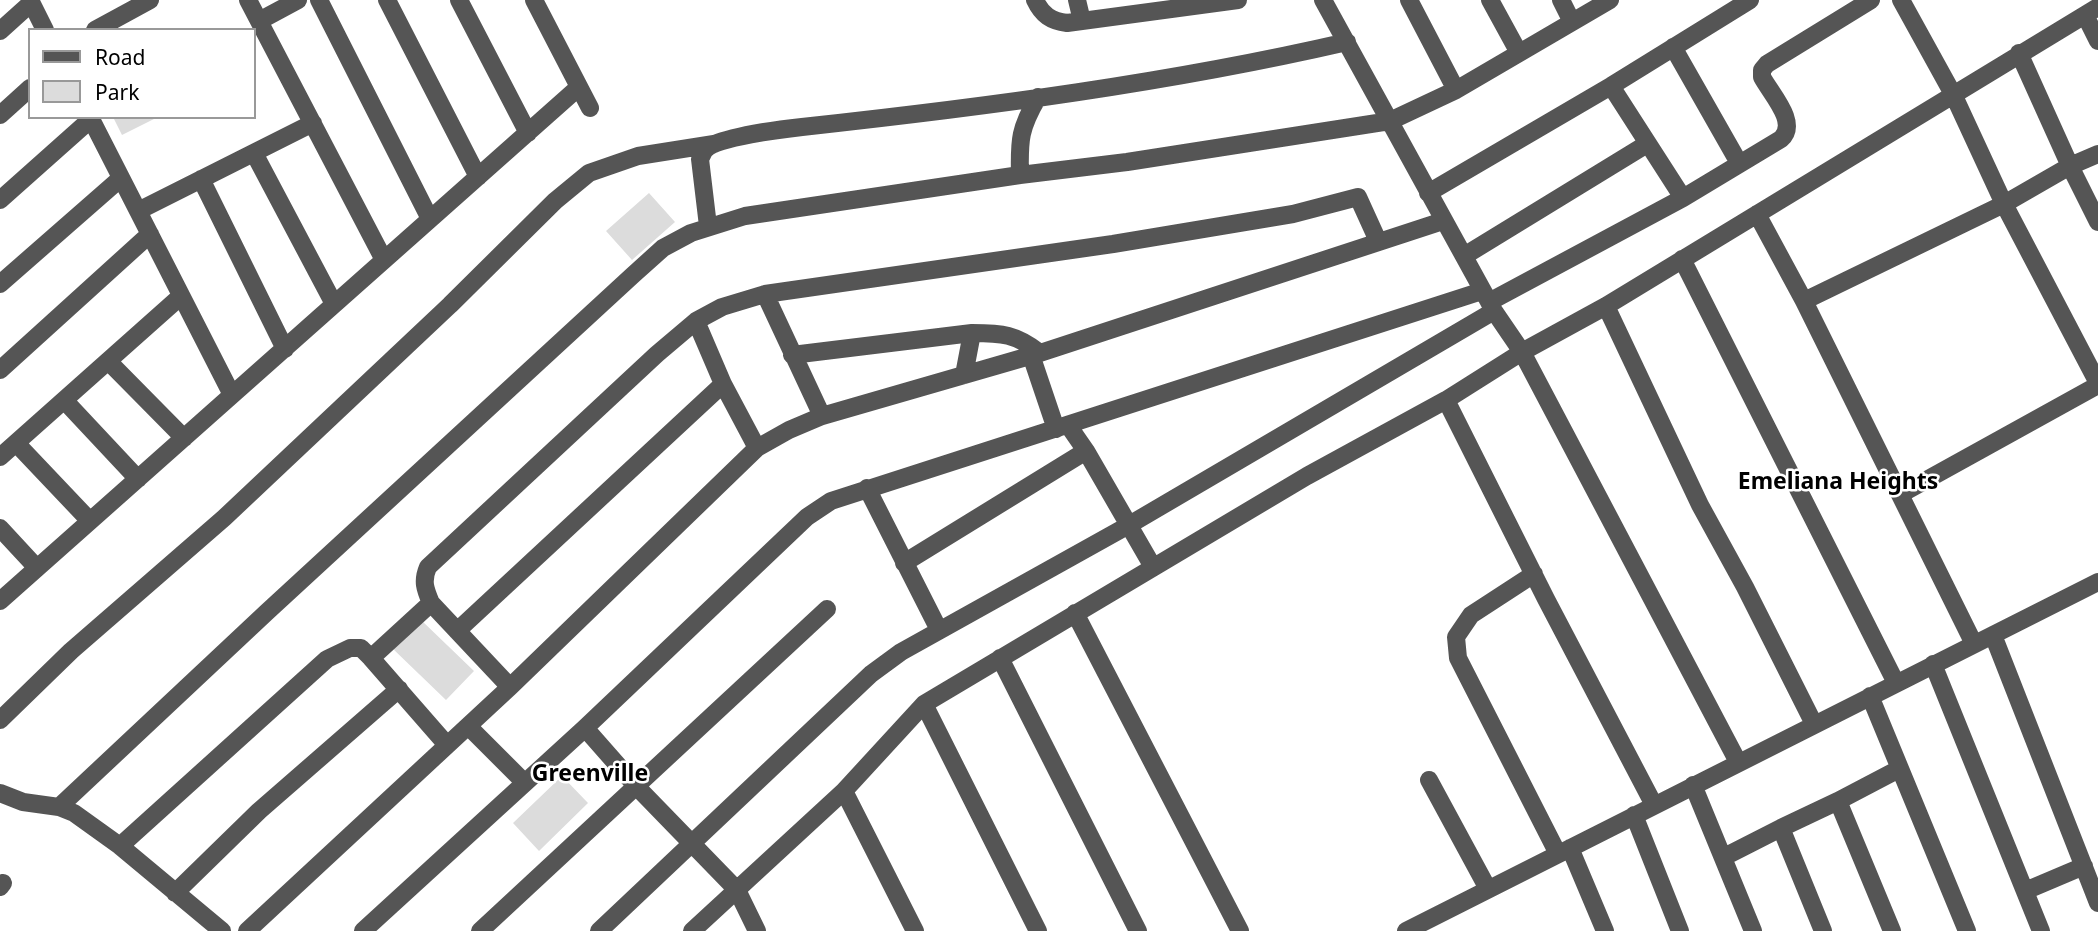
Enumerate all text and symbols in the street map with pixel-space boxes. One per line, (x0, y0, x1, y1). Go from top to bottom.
legend (28, 28, 256, 119)
text: Road (95, 43, 145, 71)
text: Park (95, 78, 139, 106)
district label: Emeliana Heights (1738, 468, 1938, 496)
district label: Greenville (532, 760, 648, 788)

